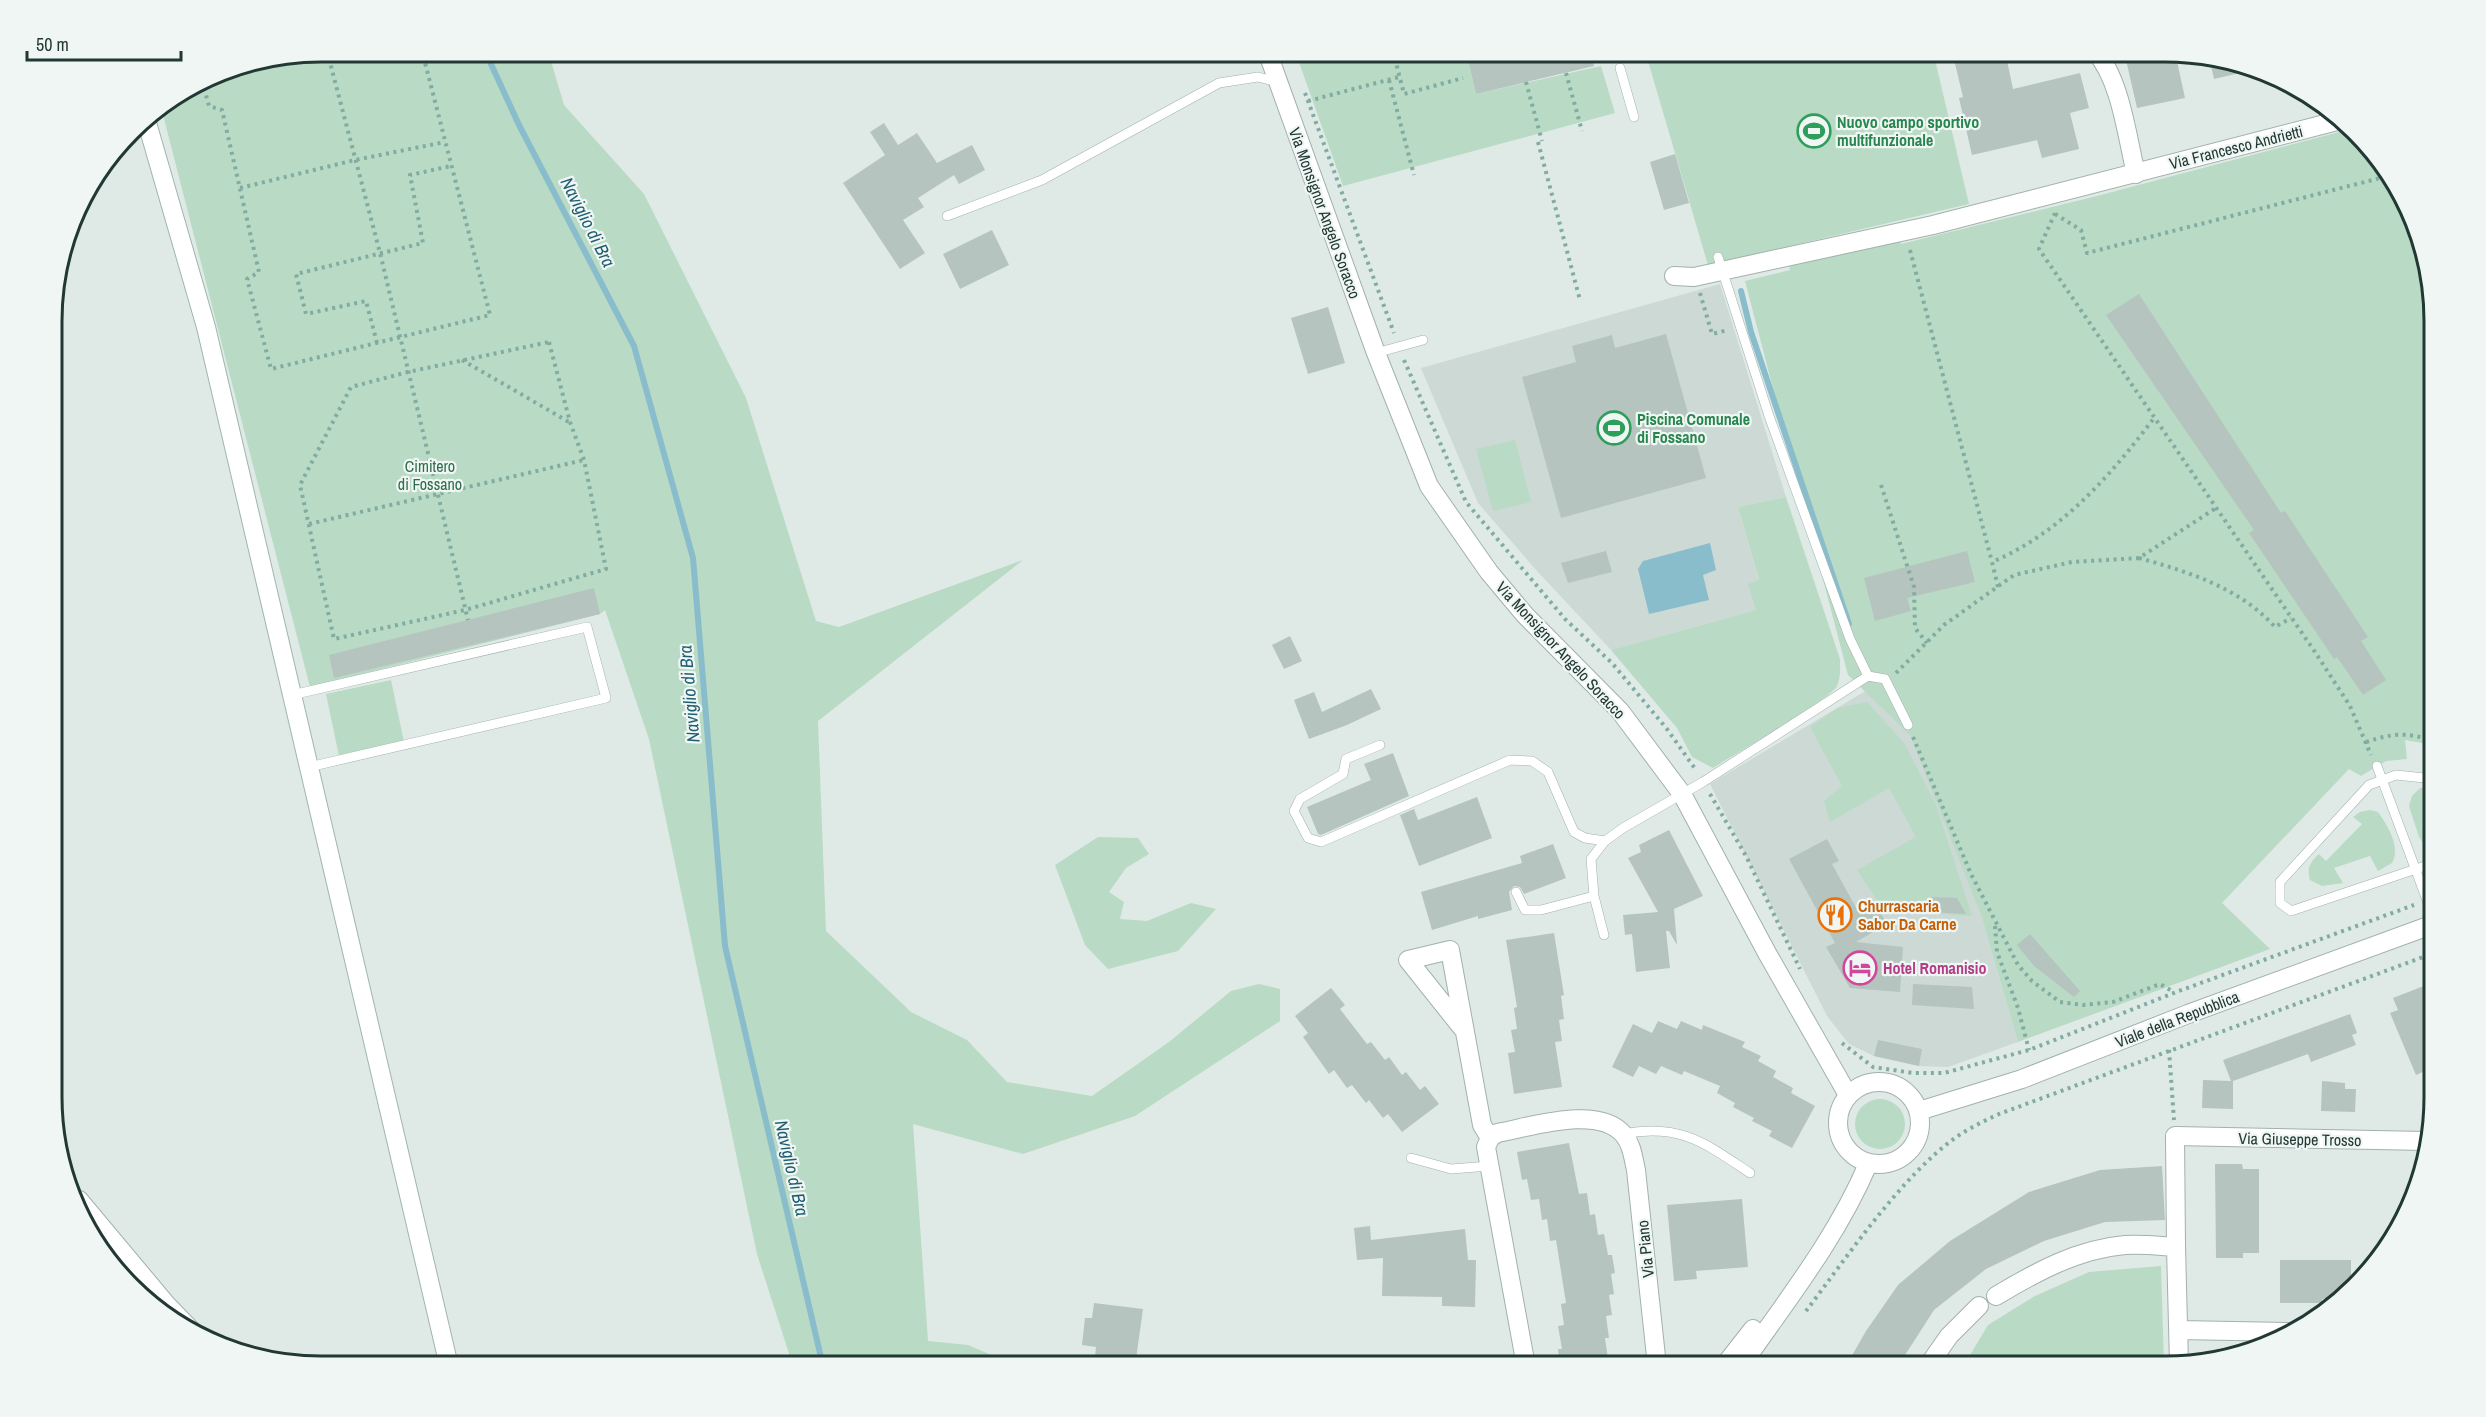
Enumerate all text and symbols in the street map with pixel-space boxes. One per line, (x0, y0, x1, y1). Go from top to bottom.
scale bar (27, 24, 182, 62)
text: 50 m (36, 32, 69, 57)
place label: Nuovo campo sportivo multifunzionale (1837, 111, 1979, 151)
sports icon: Nuovo campo sportivo multifunzionale (1796, 113, 1832, 149)
street label: Via Francesco Andrietti (2167, 120, 2305, 174)
street label: Via Monsignor Angelo Soracco (1284, 124, 1366, 302)
water label: Naviglio di Bra (555, 173, 621, 271)
place label: Piscina Comunale di Fossano (1637, 408, 1750, 448)
sports icon: Piscina Comunale di Fossano (1596, 410, 1632, 446)
park label: Cimitero di Fossano (398, 455, 462, 495)
street label: Via Monsignor Angelo Soracco (1491, 576, 1631, 724)
water label: Naviglio di Bra (672, 644, 706, 744)
place label: Churrascaria Sabor Da Carne (1858, 895, 1956, 935)
restaurant icon: Churrascaria Sabor Da Carne (1817, 897, 1853, 933)
hotel icon: Hotel Romanisio (1842, 950, 1878, 986)
place label: Hotel Romanisio (1883, 957, 1987, 979)
street label: Viale della Repubblica (2112, 985, 2243, 1053)
water label: Naviglio di Bra (769, 1118, 815, 1218)
street label: Via Giuseppe Trosso (2238, 1127, 2362, 1151)
street label: Via Piano (1631, 1219, 1659, 1279)

